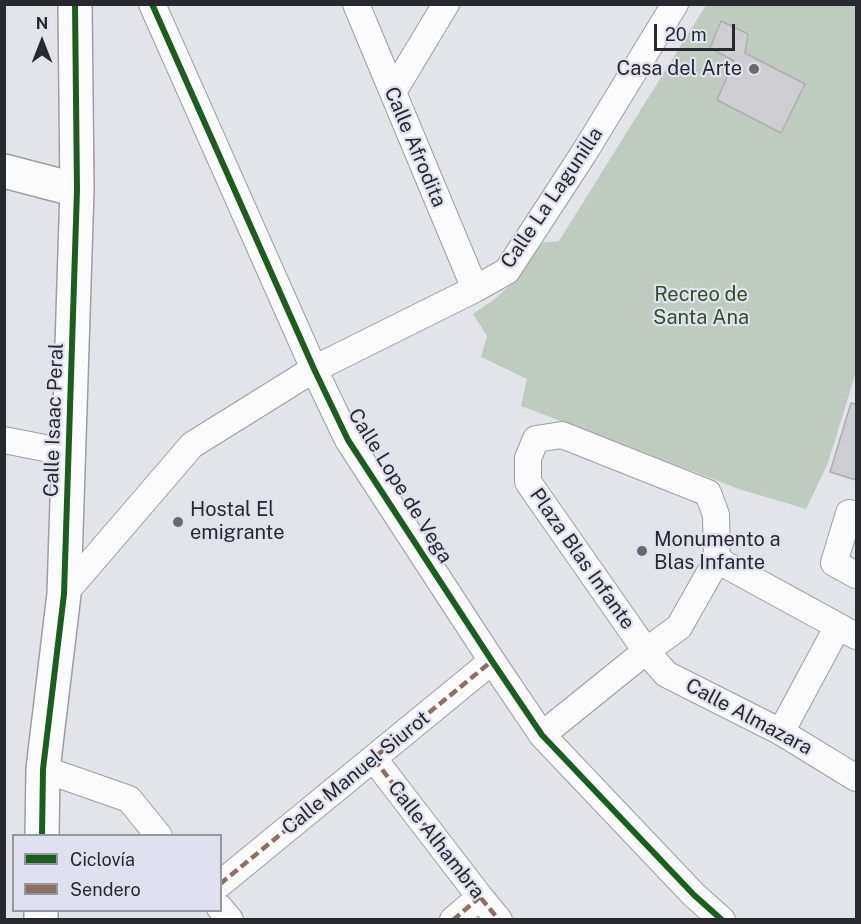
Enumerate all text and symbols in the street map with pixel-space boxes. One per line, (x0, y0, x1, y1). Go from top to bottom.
north arrow (12, 12, 72, 72)
scale bar (657, 12, 738, 50)
text: N (36, 14, 48, 33)
text: 20 m (665, 24, 707, 45)
place label: Casa del Arte (617, 57, 742, 81)
marker: Casa del Arte (747, 62, 761, 76)
street label: Calle Afrodita (379, 83, 451, 211)
street label: Calle La Lagunilla (496, 123, 608, 273)
park label: Recreo de Santa Ana (653, 283, 749, 330)
street label: Calle Isaac Peral (39, 342, 69, 498)
street label: Calle Lope de Vega (343, 404, 457, 568)
street label: Plaza Blas Infante (524, 484, 640, 634)
place label: Hostal El emigrante (190, 498, 284, 545)
marker: Hostal El emigrante (171, 515, 185, 529)
place label: Monumento a Blas Infante (654, 528, 781, 575)
marker: Monumento a Blas Infante (635, 544, 649, 558)
street label: Calle Almazara (682, 674, 816, 760)
street label: Calle Manuel Siurot (277, 706, 435, 840)
street label: Calle Alhambra (383, 776, 489, 904)
legend (12, 834, 222, 912)
text: Ciclovía (70, 849, 135, 870)
text: Sendero (70, 879, 141, 900)

